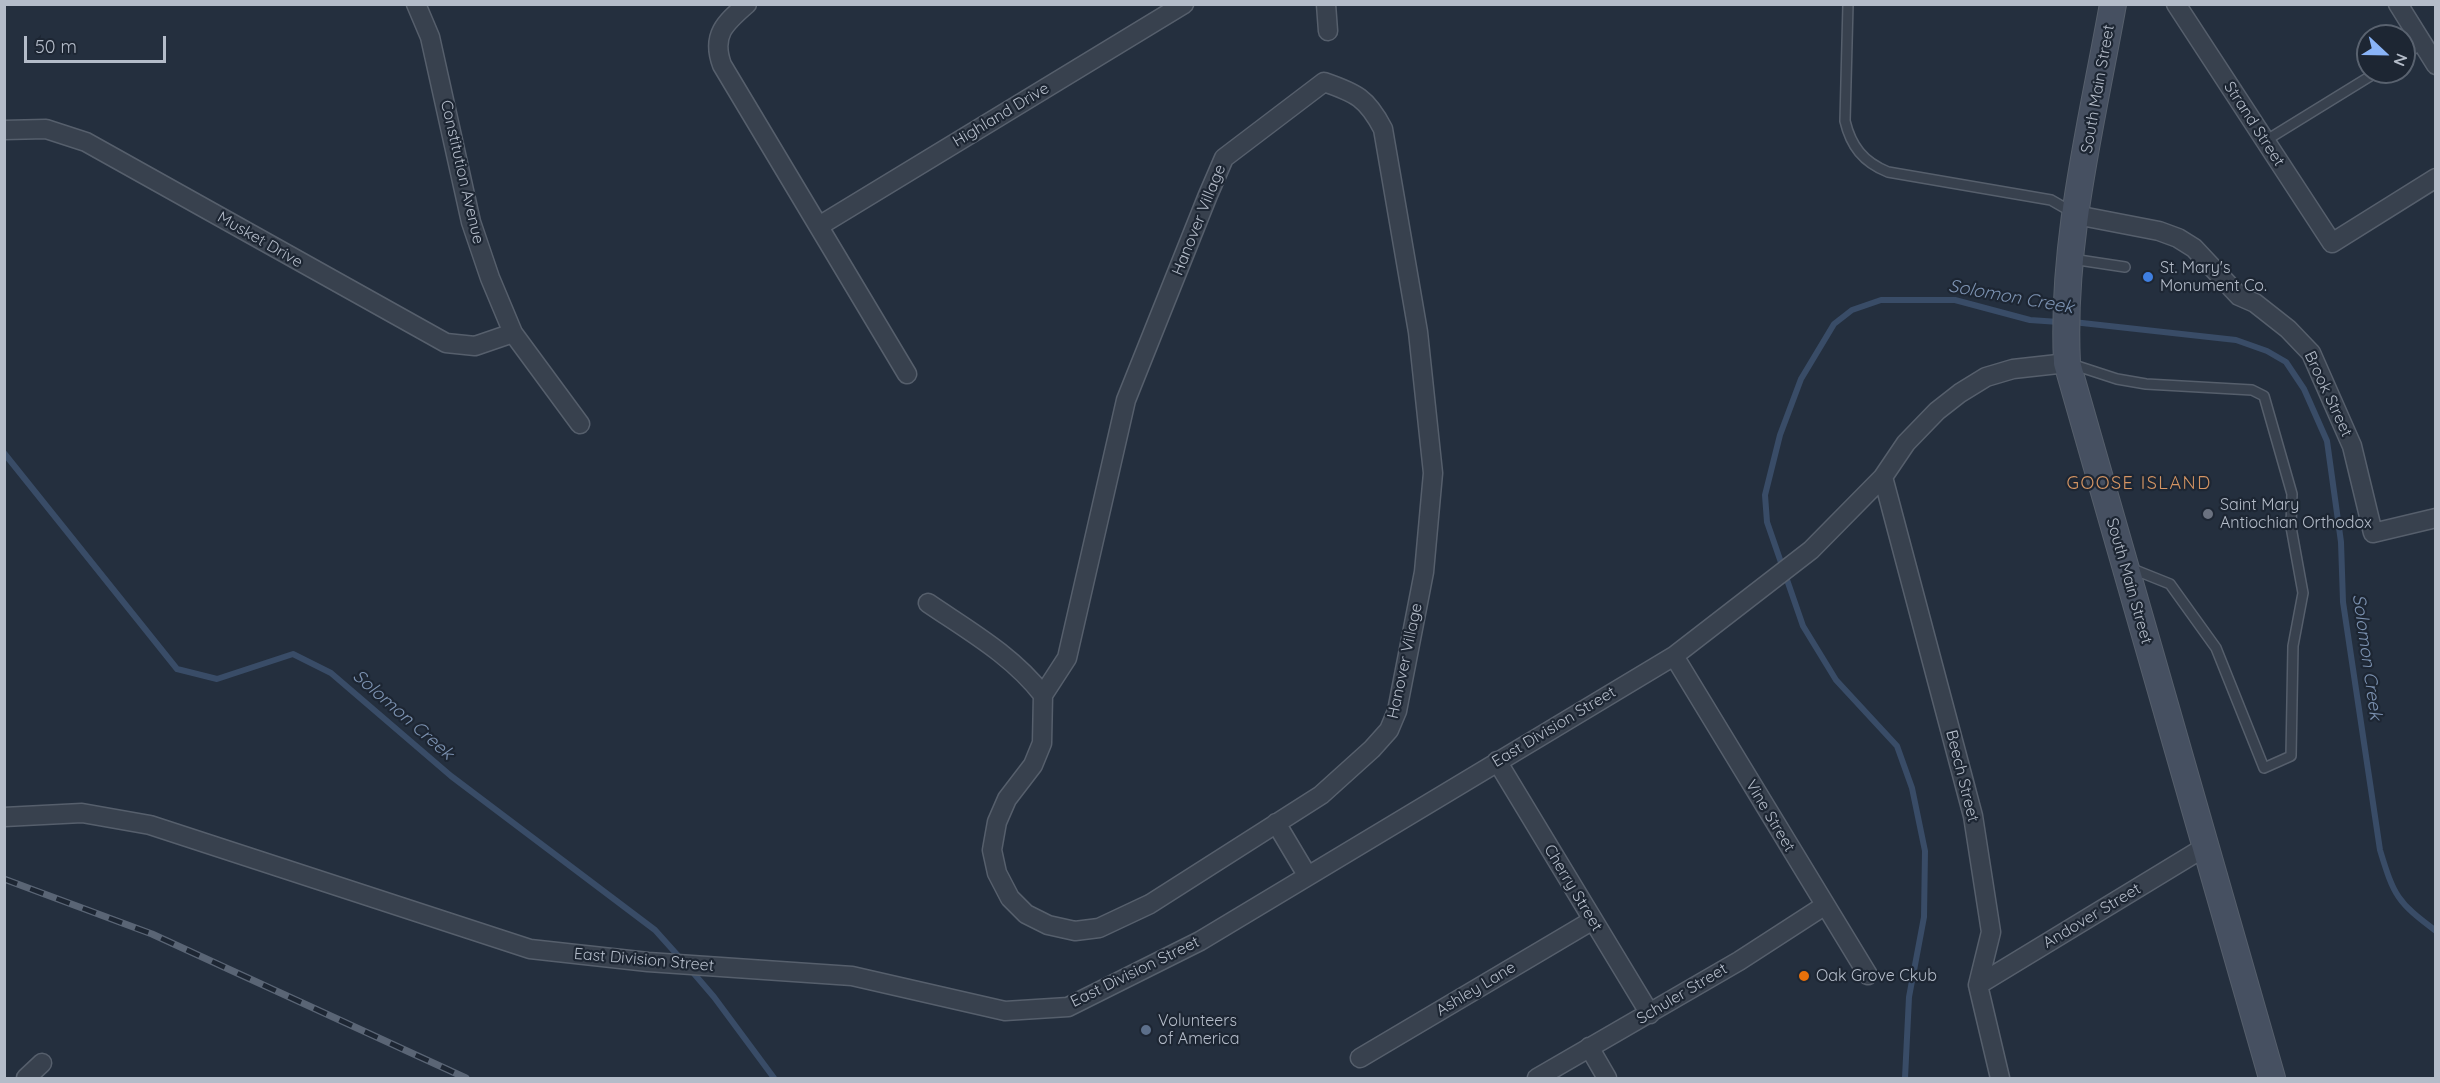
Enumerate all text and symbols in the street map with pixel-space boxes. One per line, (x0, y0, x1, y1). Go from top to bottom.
street label: South Main Street (2077, 23, 2119, 155)
scale bar (27, 24, 170, 62)
north arrow (2356, 24, 2416, 84)
text: 50 m (35, 35, 77, 58)
text: N (2389, 51, 2412, 69)
street label: Strand Street (2220, 78, 2288, 170)
street label: Highland Drive (949, 79, 1053, 151)
street label: Constitution Avenue (436, 98, 488, 246)
street label: Hanover Village (1168, 162, 1230, 278)
street label: Musket Drive (214, 208, 306, 272)
place label: St. Mary's Monument Co. (2160, 258, 2267, 296)
marker: St. Mary's Monument Co. (2141, 270, 2155, 284)
water label: Solomon Creek (1947, 275, 2075, 319)
street label: Brook Street (2300, 348, 2356, 440)
district label: GOOSE ISLAND (2066, 473, 2212, 495)
place label: Saint Mary Antiochian Orthodox (2220, 495, 2372, 533)
marker: Saint Mary Antiochian Orthodox (2201, 507, 2215, 521)
street label: South Main Street (2102, 516, 2156, 646)
water label: Solomon Creek (2347, 593, 2387, 721)
street label: Hanover Village (1383, 601, 1427, 721)
water label: Solomon Creek (348, 665, 458, 765)
street label: East Division Street (1489, 683, 1619, 771)
street label: Beech Street (1941, 728, 1983, 824)
street label: Vine Street (1741, 777, 1799, 855)
street label: Cherry Street (1540, 841, 1606, 935)
street label: Andover Street (2040, 879, 2144, 953)
street label: East Division Street (1068, 933, 1202, 1011)
street label: East Division Street (573, 944, 715, 976)
street label: Ashley Lane (1433, 958, 1519, 1020)
street label: Schuler Street (1633, 959, 1731, 1029)
place label: Oak Grove Ckub (1816, 966, 1937, 986)
marker: Oak Grove Ckub (1797, 969, 1811, 983)
place label: Volunteers of America (1158, 1011, 1239, 1049)
marker: Volunteers of America (1139, 1023, 1153, 1037)

